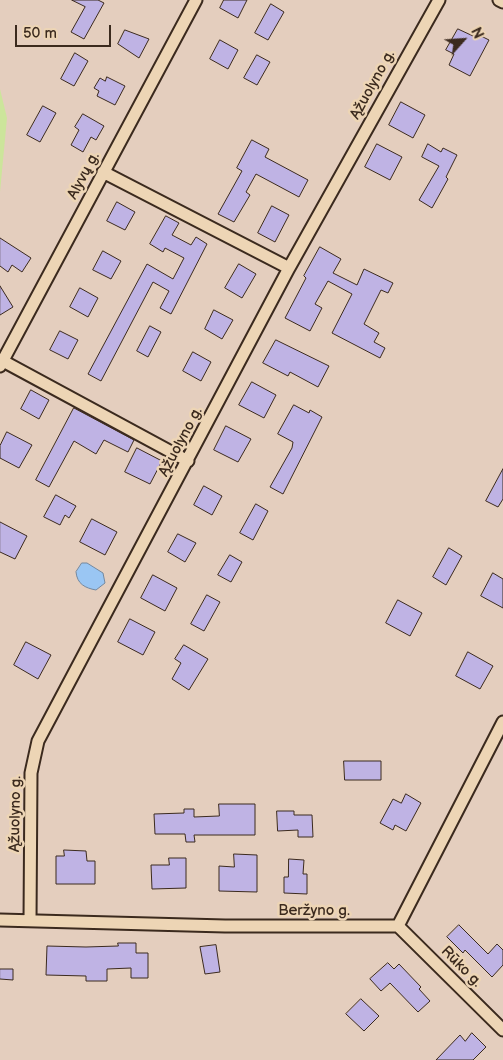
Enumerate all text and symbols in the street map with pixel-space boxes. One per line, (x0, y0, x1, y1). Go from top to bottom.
scale bar (18, 15, 114, 47)
north arrow (438, 15, 488, 65)
text: 50 m (23, 24, 57, 43)
text: N (467, 25, 487, 42)
street label: Ąžuolyno g. (347, 47, 399, 123)
street label: Alyvų g. (64, 149, 104, 203)
street label: Ąžuolyno g. (155, 404, 207, 480)
street label: Ąžuolyno g. (6, 776, 26, 852)
street label: Beržyno g. (278, 902, 350, 920)
street label: Rūko g. (437, 943, 485, 991)

